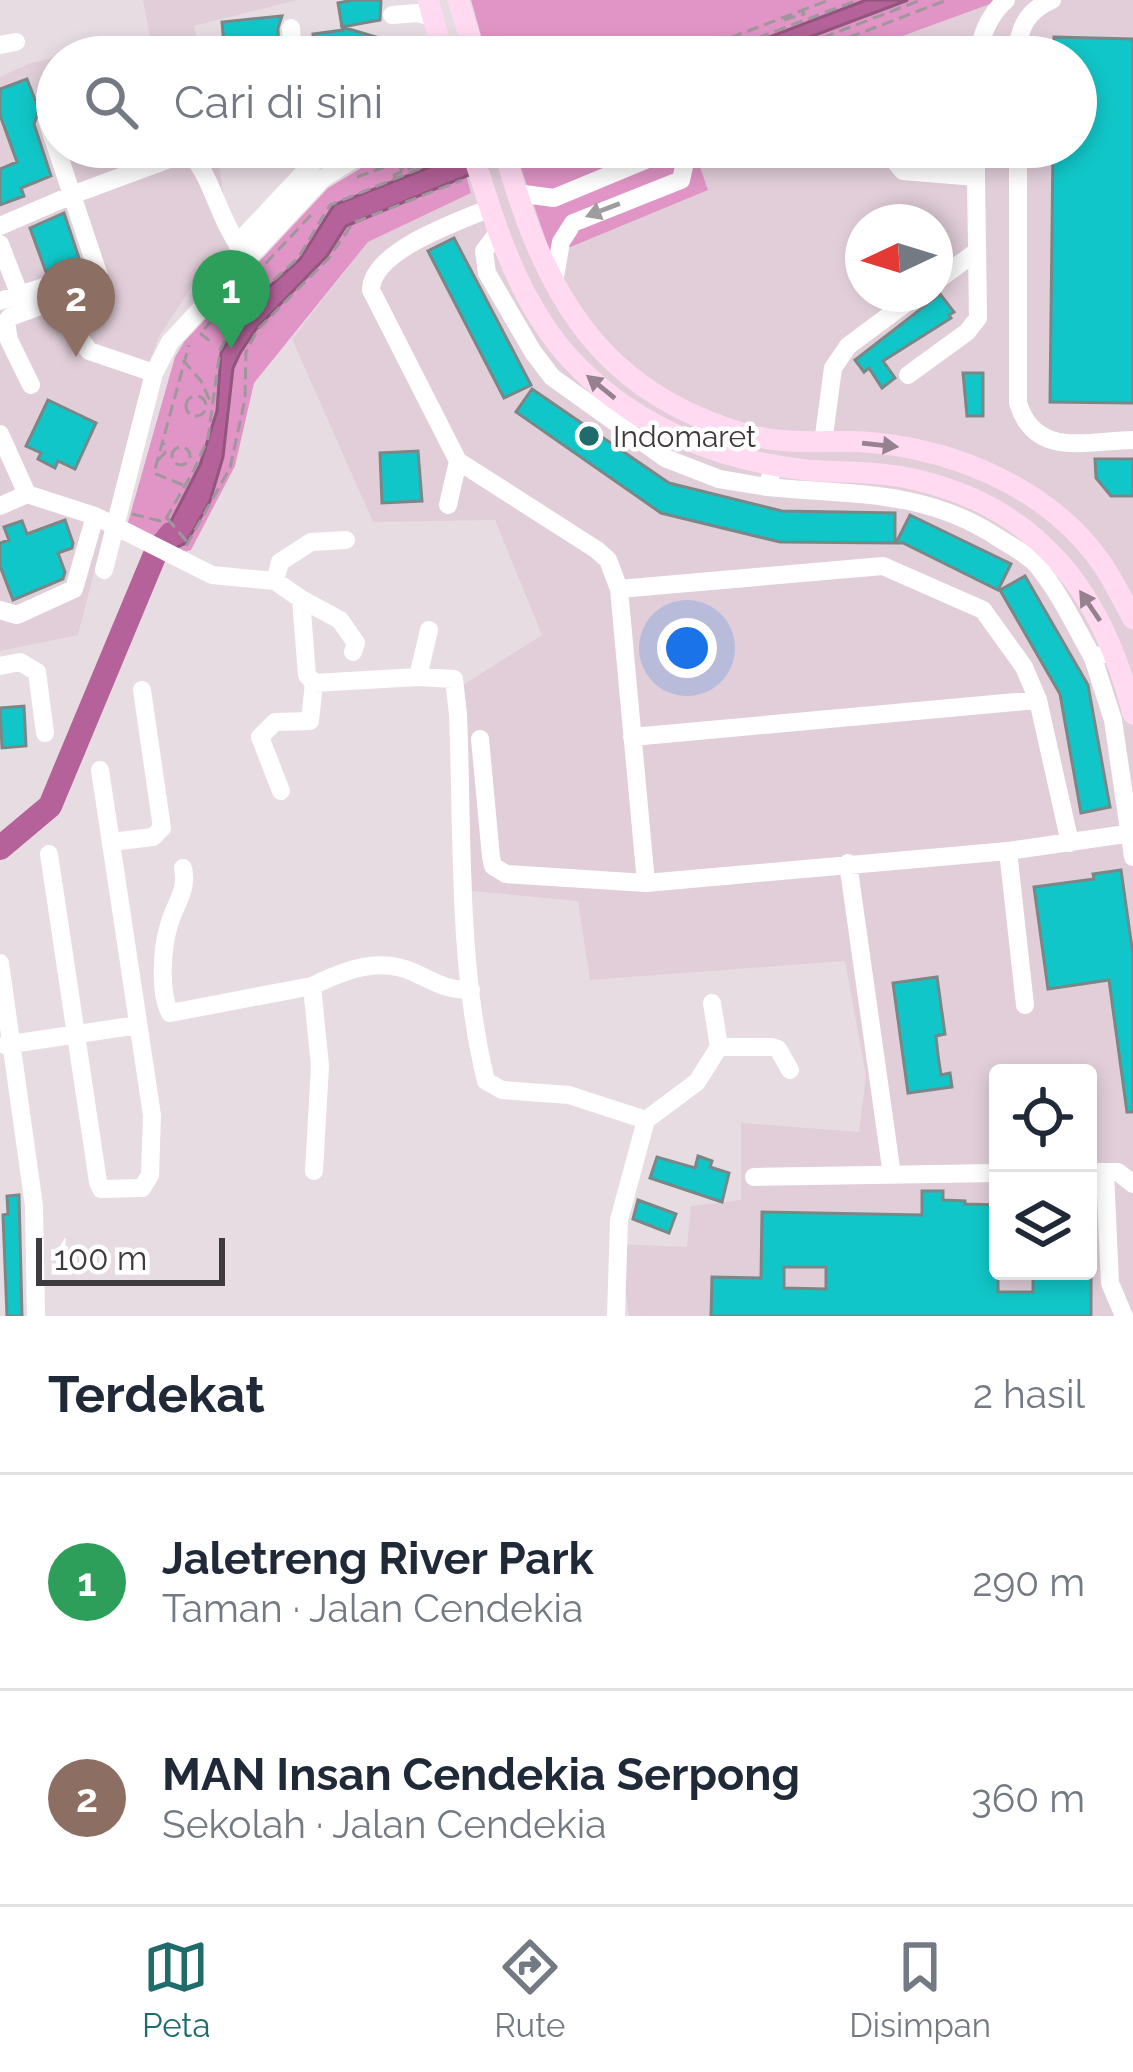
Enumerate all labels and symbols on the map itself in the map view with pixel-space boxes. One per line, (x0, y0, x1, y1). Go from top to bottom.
one-way arrow (585, 201, 621, 220)
north arrow (845, 204, 953, 312)
pin: 1 (192, 250, 270, 349)
pin: 2 (37, 258, 115, 357)
one-way arrow (586, 374, 617, 400)
place label: Indomaret (613, 419, 756, 454)
marker: Indomaret (576, 423, 602, 449)
one-way arrow (861, 436, 899, 455)
one-way arrow (1079, 590, 1102, 623)
your location (657, 618, 717, 678)
scale bar (36, 1232, 225, 1285)

